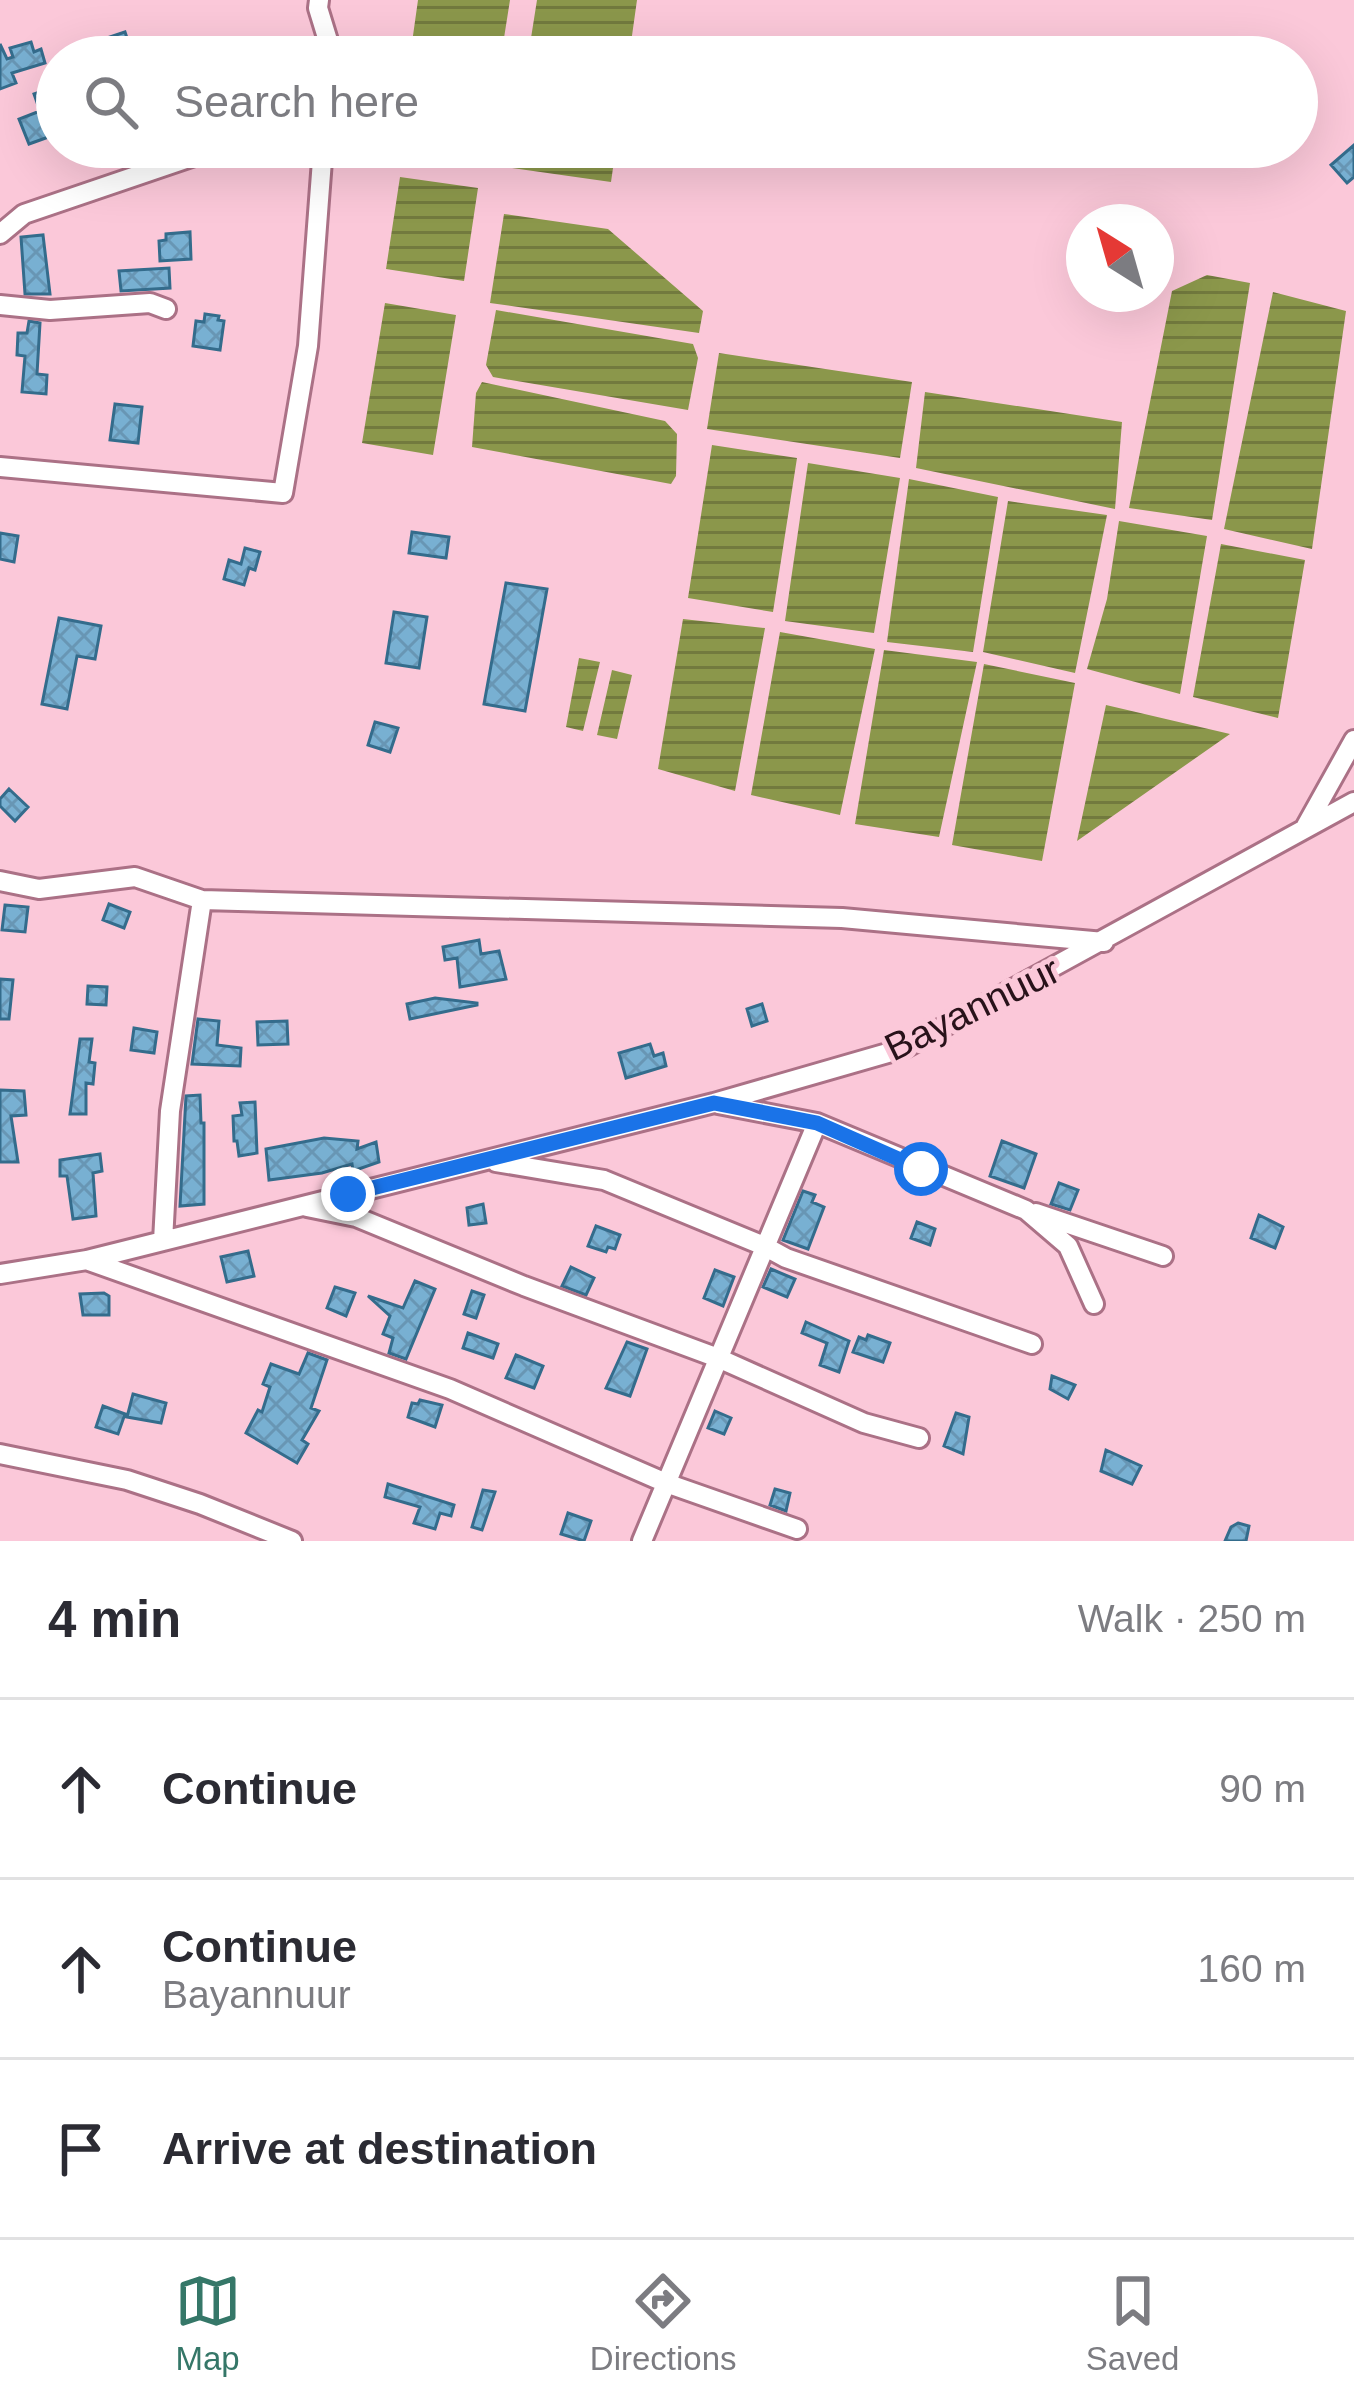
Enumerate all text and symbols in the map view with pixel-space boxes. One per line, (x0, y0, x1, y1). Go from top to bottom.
search box (36, 36, 1318, 168)
icon: search (78, 69, 144, 135)
text: Search here (174, 76, 419, 127)
north arrow (1066, 204, 1174, 312)
street label: Bayannuur (878, 948, 1066, 1069)
route start (894, 1142, 948, 1196)
route end (321, 1167, 375, 1221)
text: 4 min (48, 1591, 181, 1648)
text: Walk · 250 m (1078, 1597, 1306, 1640)
icon: ahead (48, 1756, 114, 1822)
text: Continue (162, 1763, 357, 1814)
text: 90 m (1219, 1767, 1306, 1810)
text: Continue (162, 1921, 357, 1972)
icon: ahead (48, 1936, 114, 2002)
text: 160 m (1198, 1947, 1306, 1990)
text: Bayannuur (162, 1973, 351, 2016)
icon: arrive (48, 2116, 114, 2182)
text: Arrive at destination (162, 2123, 597, 2174)
tab: Map (175, 2268, 241, 2378)
tab: Directions (590, 2268, 737, 2378)
tab: Saved (1086, 2268, 1179, 2378)

